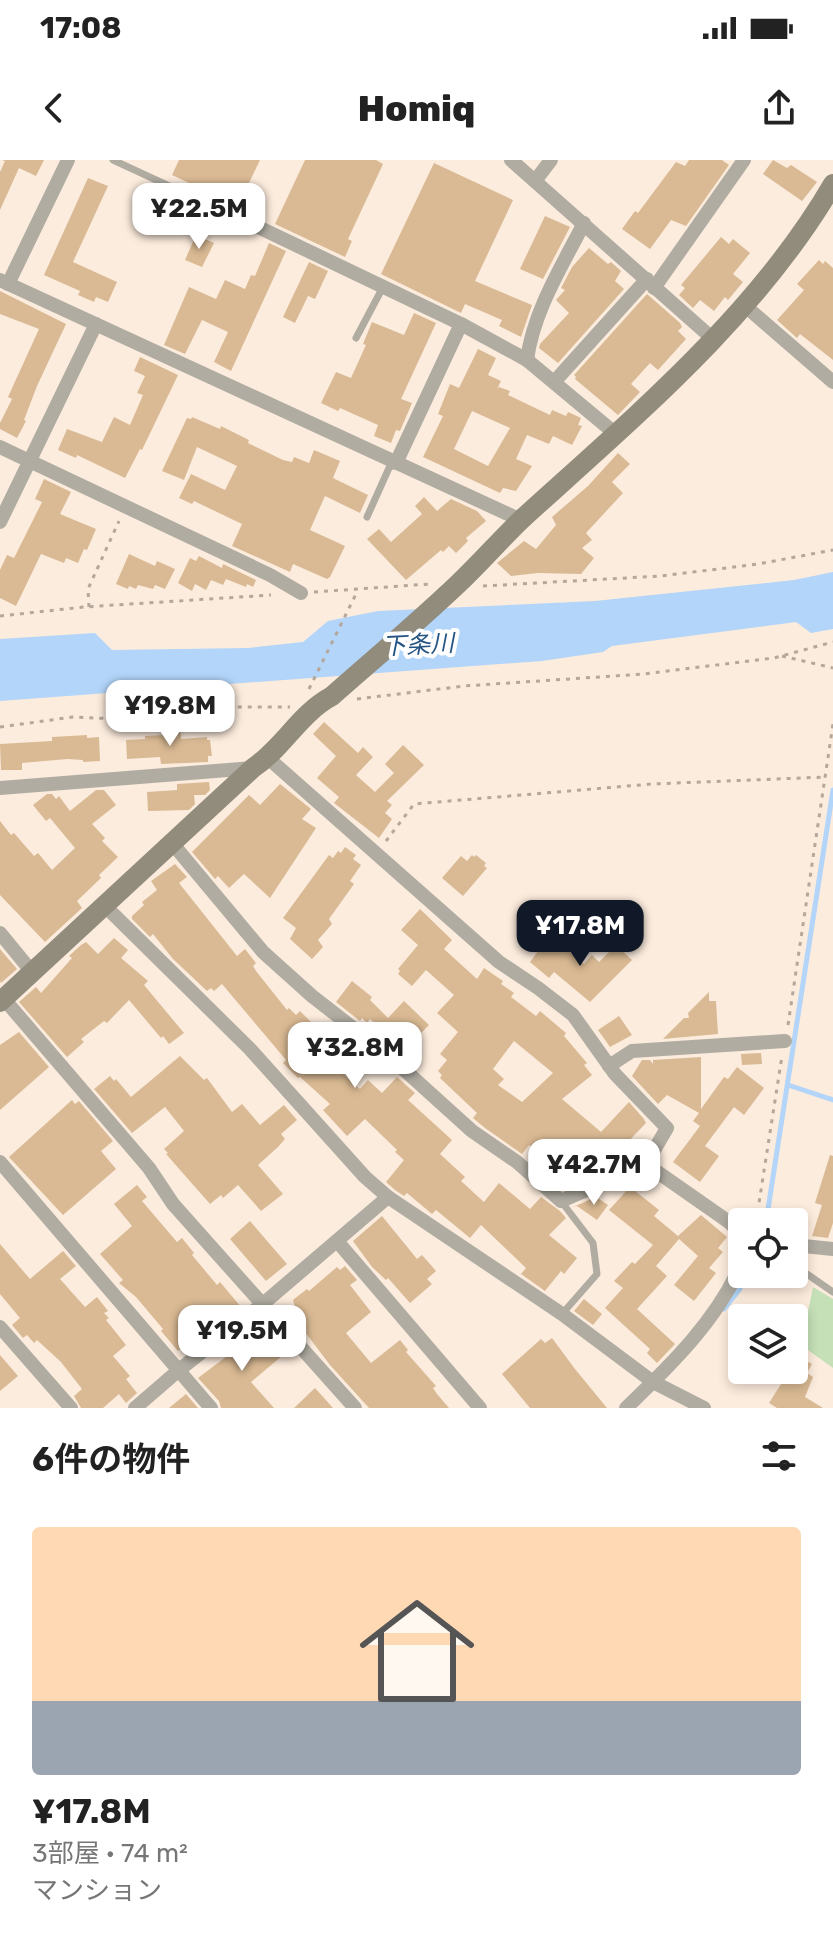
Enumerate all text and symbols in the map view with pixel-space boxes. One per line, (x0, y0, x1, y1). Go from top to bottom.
text: 17:08 (40, 10, 122, 46)
icon: back (32, 86, 76, 130)
icon: share (757, 86, 801, 130)
text: Homiq (358, 87, 475, 130)
pin: ¥22.5M (134, 183, 264, 251)
text: ¥22.5M (150, 193, 248, 224)
water label: 下条川 (381, 629, 458, 661)
pin: ¥19.8M (105, 680, 235, 748)
text: ¥19.8M (124, 690, 216, 721)
pin: ¥17.8M (515, 900, 645, 968)
text: ¥17.8M (535, 910, 625, 941)
pin: ¥32.8M (290, 1022, 420, 1090)
text: ¥32.8M (306, 1032, 404, 1063)
pin: ¥42.7M (529, 1139, 659, 1207)
text: ¥42.7M (546, 1149, 642, 1180)
map controls (728, 1208, 808, 1384)
button: locate (728, 1208, 808, 1288)
button: layers (728, 1304, 808, 1384)
pin: ¥19.5M (177, 1305, 307, 1373)
text: ¥19.5M (196, 1315, 288, 1346)
icon: filters (757, 1434, 801, 1478)
text: 6件の物件 (32, 1439, 190, 1480)
icon: home (345, 1579, 489, 1723)
text: ¥17.8M (32, 1791, 151, 1832)
text: 3部屋 · 74 m² (32, 1838, 188, 1869)
text: マンション (32, 1875, 162, 1906)

